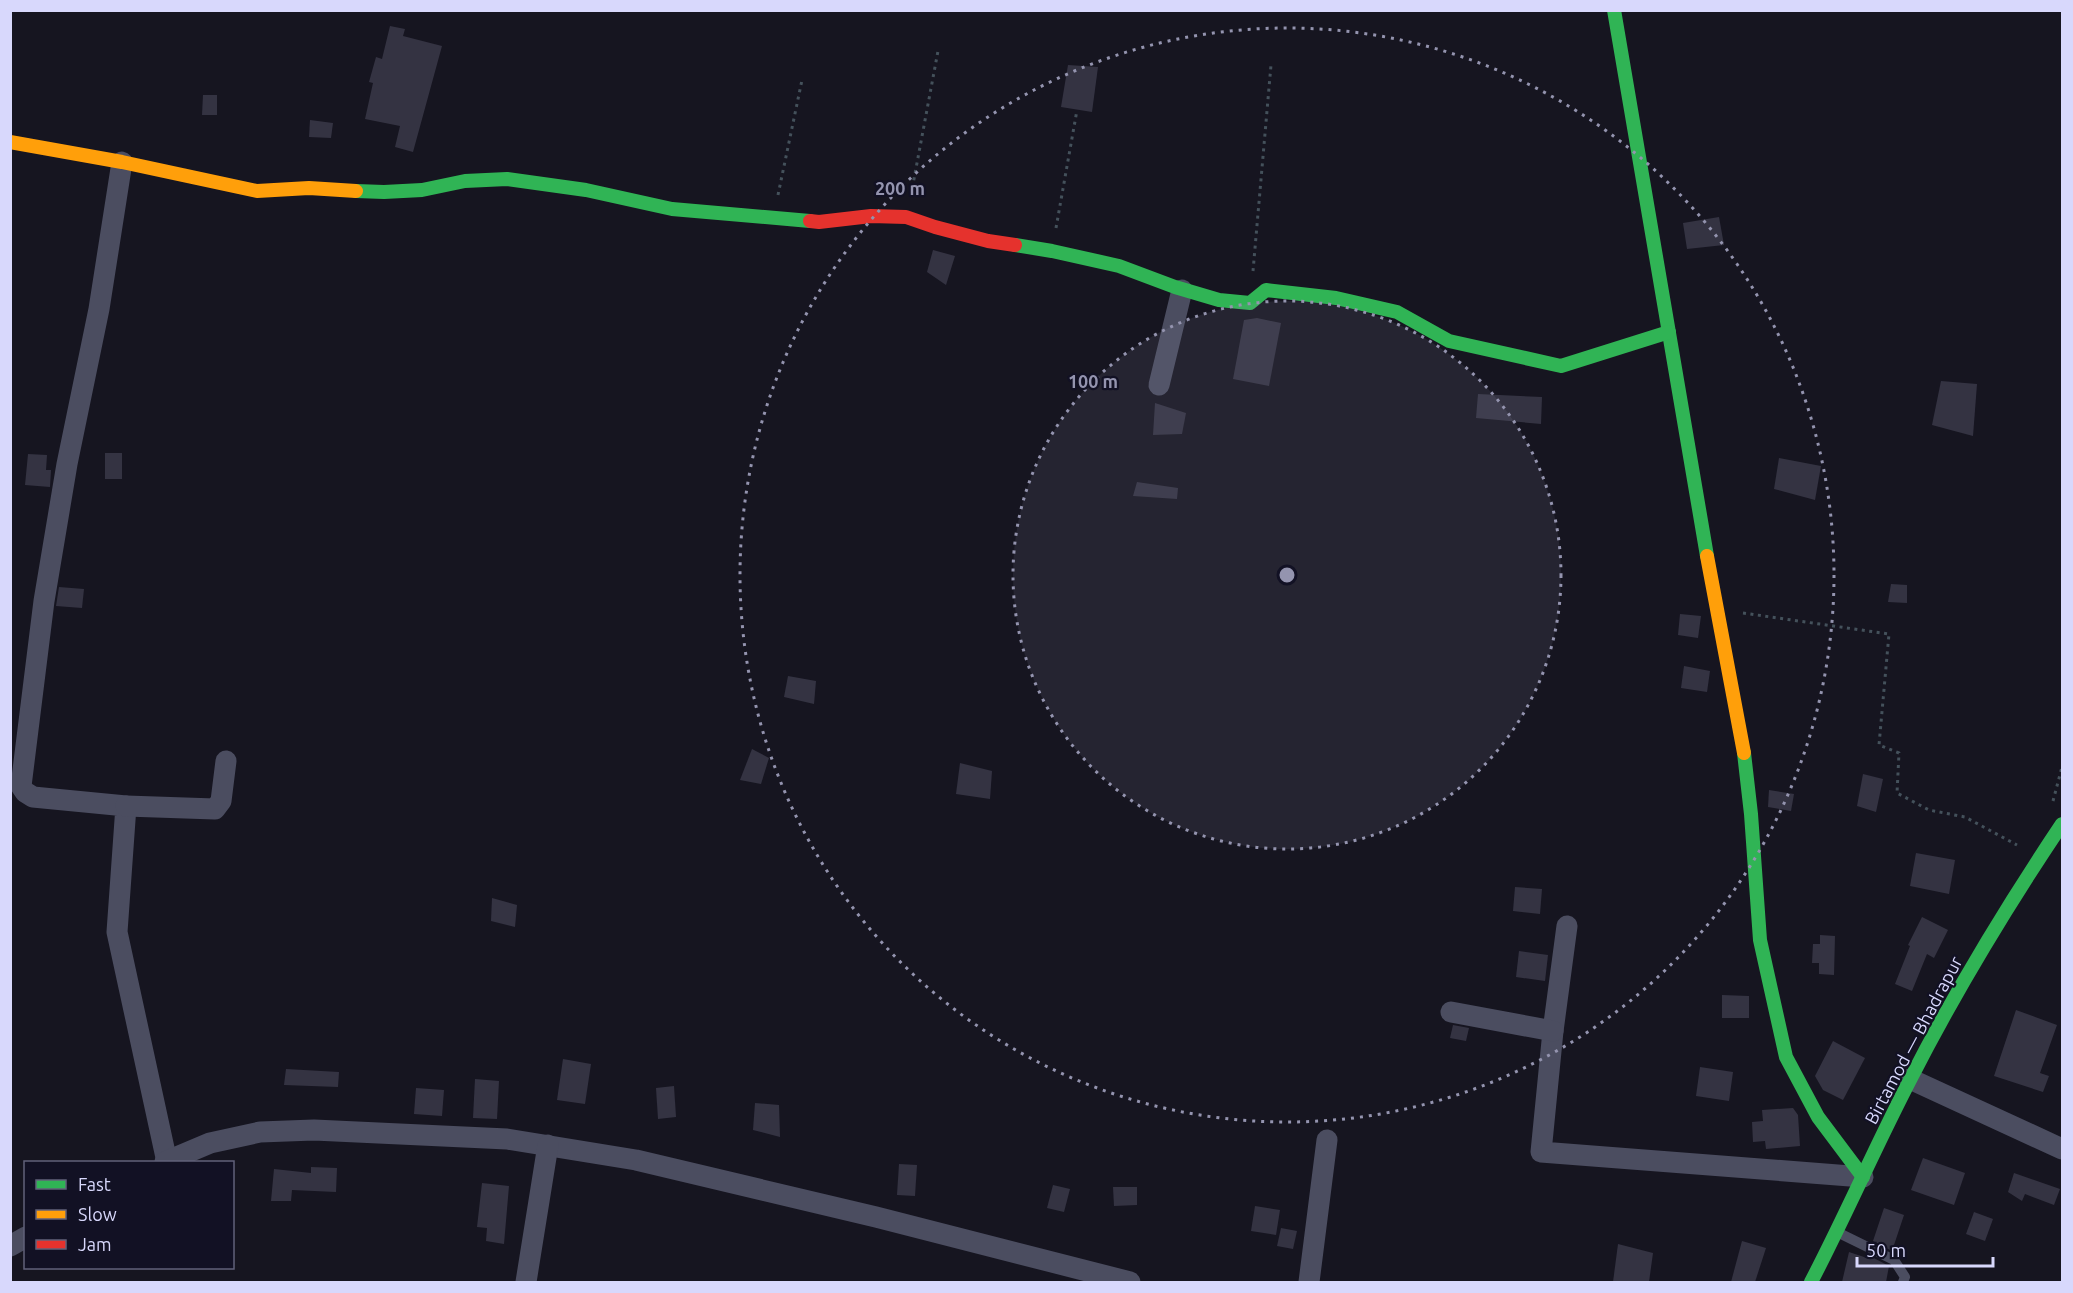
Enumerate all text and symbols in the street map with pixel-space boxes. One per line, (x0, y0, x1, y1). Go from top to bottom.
text: 200 m (875, 178, 925, 198)
text: 100 m (1068, 371, 1118, 391)
centre of rings (1277, 565, 1297, 585)
street label: Birtamod — Bhadrapur (1860, 953, 1966, 1127)
legend (24, 1161, 234, 1269)
text: Fast (78, 1174, 111, 1194)
text: Slow (78, 1204, 117, 1224)
scale bar (1857, 1230, 1994, 1268)
text: Jam (78, 1234, 112, 1254)
text: 50 m (1866, 1240, 1906, 1260)

